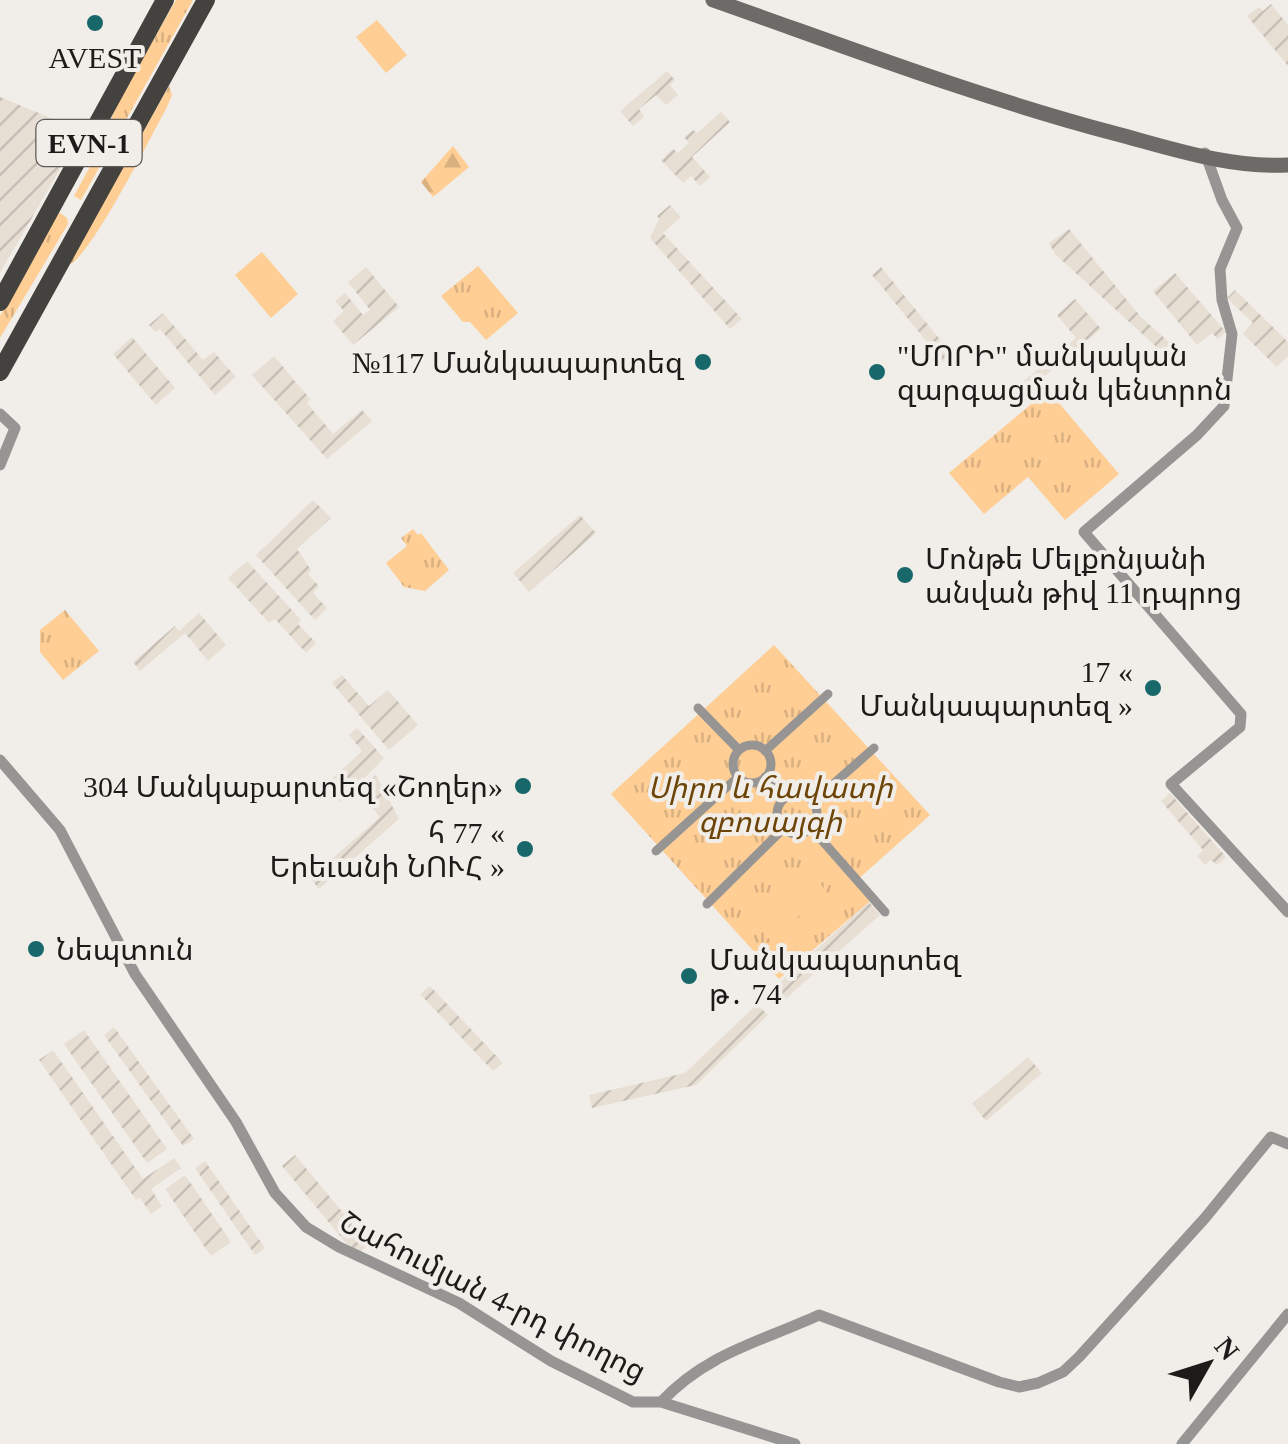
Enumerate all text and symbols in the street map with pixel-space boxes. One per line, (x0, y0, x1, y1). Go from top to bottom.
marker: AVEST (84, 12, 106, 34)
place label: AVEST (49, 41, 141, 74)
road number: EVN-1 (36, 120, 142, 166)
place label: "ՄՈՐԻ" մանկական զարգացման կենտրոն (897, 339, 1232, 407)
place label: №117 Մանկապարտեզ (352, 346, 685, 380)
marker: №117 Մանկապարտեզ (692, 351, 714, 373)
marker: "ՄՈՐԻ" մանկական զարգացման կենտրոն (866, 361, 888, 383)
place label: Մոնթե Մելքոնյանի անվան թիվ 11 դպրոց (925, 542, 1242, 610)
marker: Մոնթե Մելքոնյանի անվան թիվ 11 դպրոց (894, 564, 916, 586)
place label: 17 « Մանկապարտեզ » (859, 655, 1133, 723)
marker: 17 « Մանկապարտեզ » (1142, 677, 1164, 699)
place label: 304 Մանկաpարտեզ «Շողեր» (83, 770, 503, 804)
park label: Սիրո և հավատի զբոսայգի (647, 771, 894, 840)
marker: 304 Մանկաpարտեզ «Շողեր» (512, 775, 534, 797)
place label: հ 77 « Երեւանի ՆՈՒՀ » (270, 816, 505, 884)
marker: հ 77 « Երեւանի ՆՈՒՀ » (514, 838, 536, 860)
place label: Նեպտուն (56, 933, 193, 967)
marker: Նեպտուն (25, 938, 47, 960)
place label: Մանկապարտեզ թ․ 74 (709, 943, 962, 1011)
marker: Մանկապարտեզ թ․ 74 (678, 965, 700, 987)
street label: Շահումյան 4-րդ փողոց (334, 1204, 651, 1389)
north arrow (1158, 1314, 1258, 1414)
text: N (1209, 1331, 1245, 1366)

